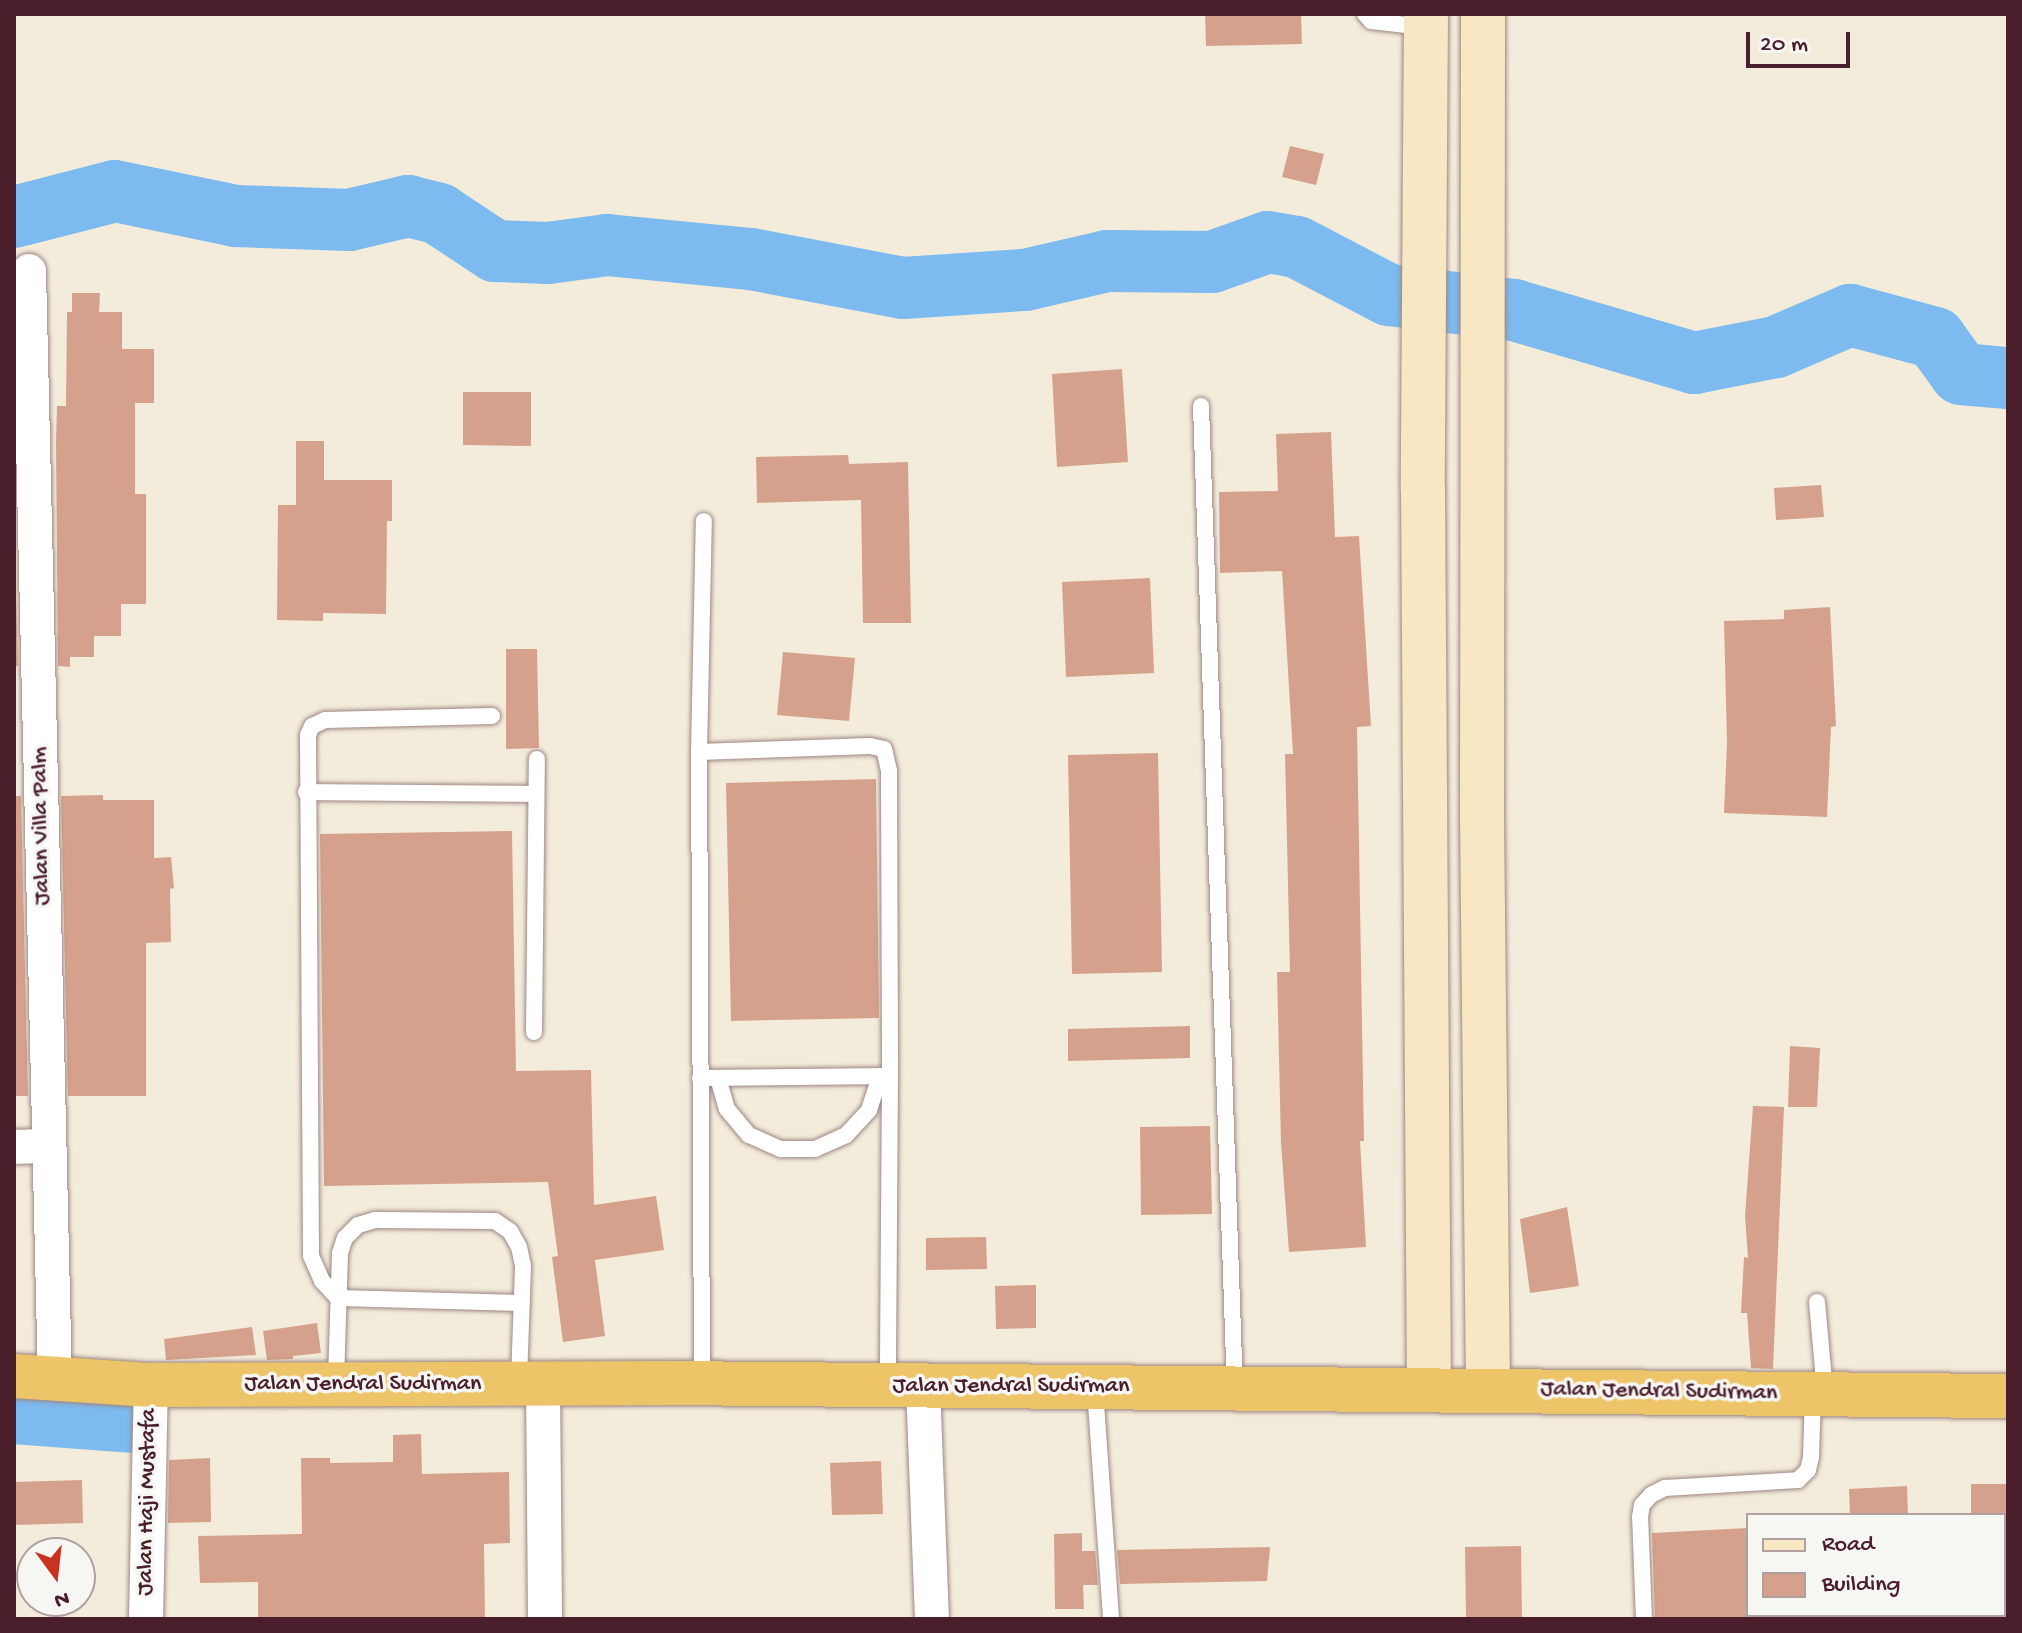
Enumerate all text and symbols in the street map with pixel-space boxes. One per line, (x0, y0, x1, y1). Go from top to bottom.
scale bar (1750, 16, 1854, 66)
text: 20 m (1760, 31, 1808, 60)
street label: Jalan Villa Palm (26, 746, 58, 906)
street label: Jalan Jendral Sudirman (244, 1371, 482, 1399)
street label: Jalan Jendral Sudirman (892, 1373, 1130, 1401)
street label: Jalan Jendral Sudirman (1540, 1376, 1778, 1408)
street label: Jalan Haji Mustafa (132, 1408, 164, 1596)
legend (1746, 1513, 2006, 1617)
text: Road (1822, 1531, 1874, 1560)
north arrow (16, 1537, 96, 1617)
text: Building (1822, 1571, 1900, 1600)
text: N (51, 1584, 72, 1613)

